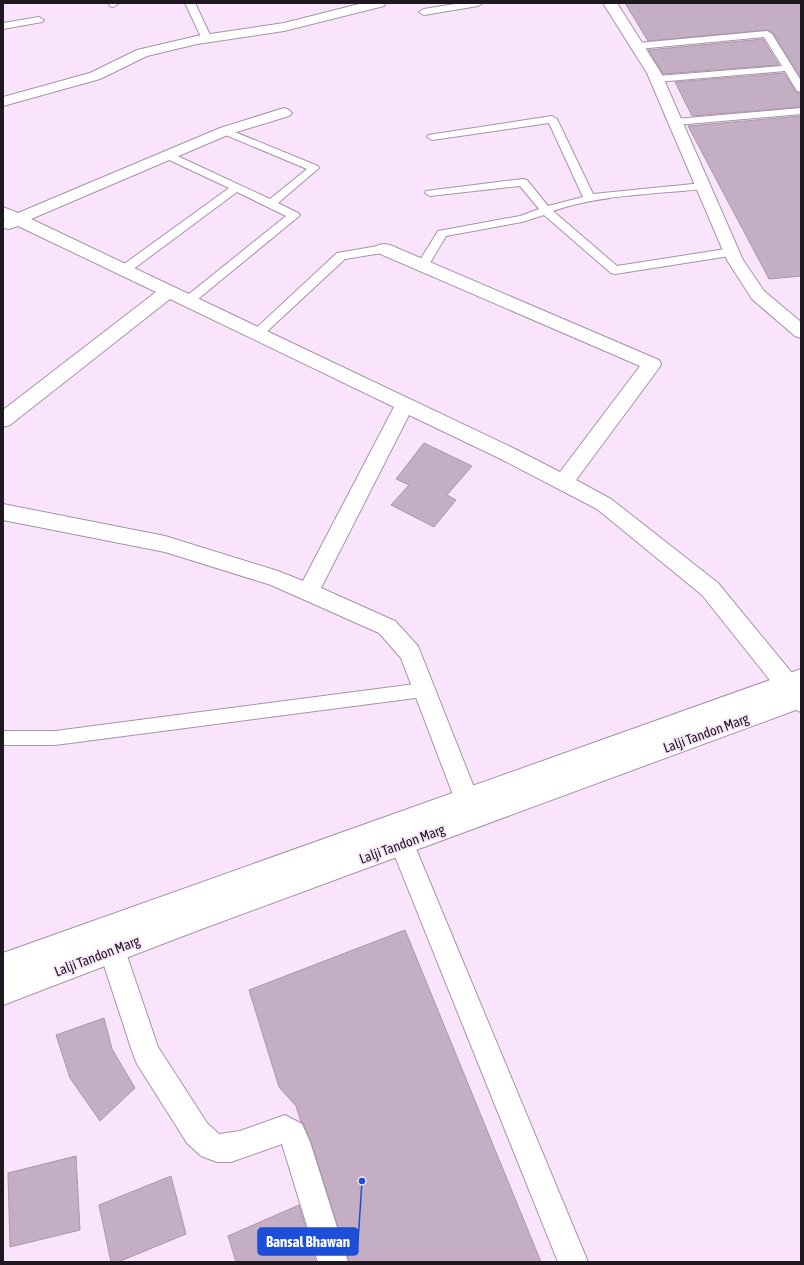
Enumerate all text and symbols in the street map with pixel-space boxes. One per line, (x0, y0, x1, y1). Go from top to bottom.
street label: Lalji Tandon Marg (661, 710, 751, 756)
street label: Lalji Tandon Marg (357, 821, 447, 867)
street label: Lalji Tandon Marg (52, 932, 142, 980)
callout: Bansal Bhawan (258, 1228, 358, 1255)
text: Bansal Bhawan (266, 1233, 350, 1250)

